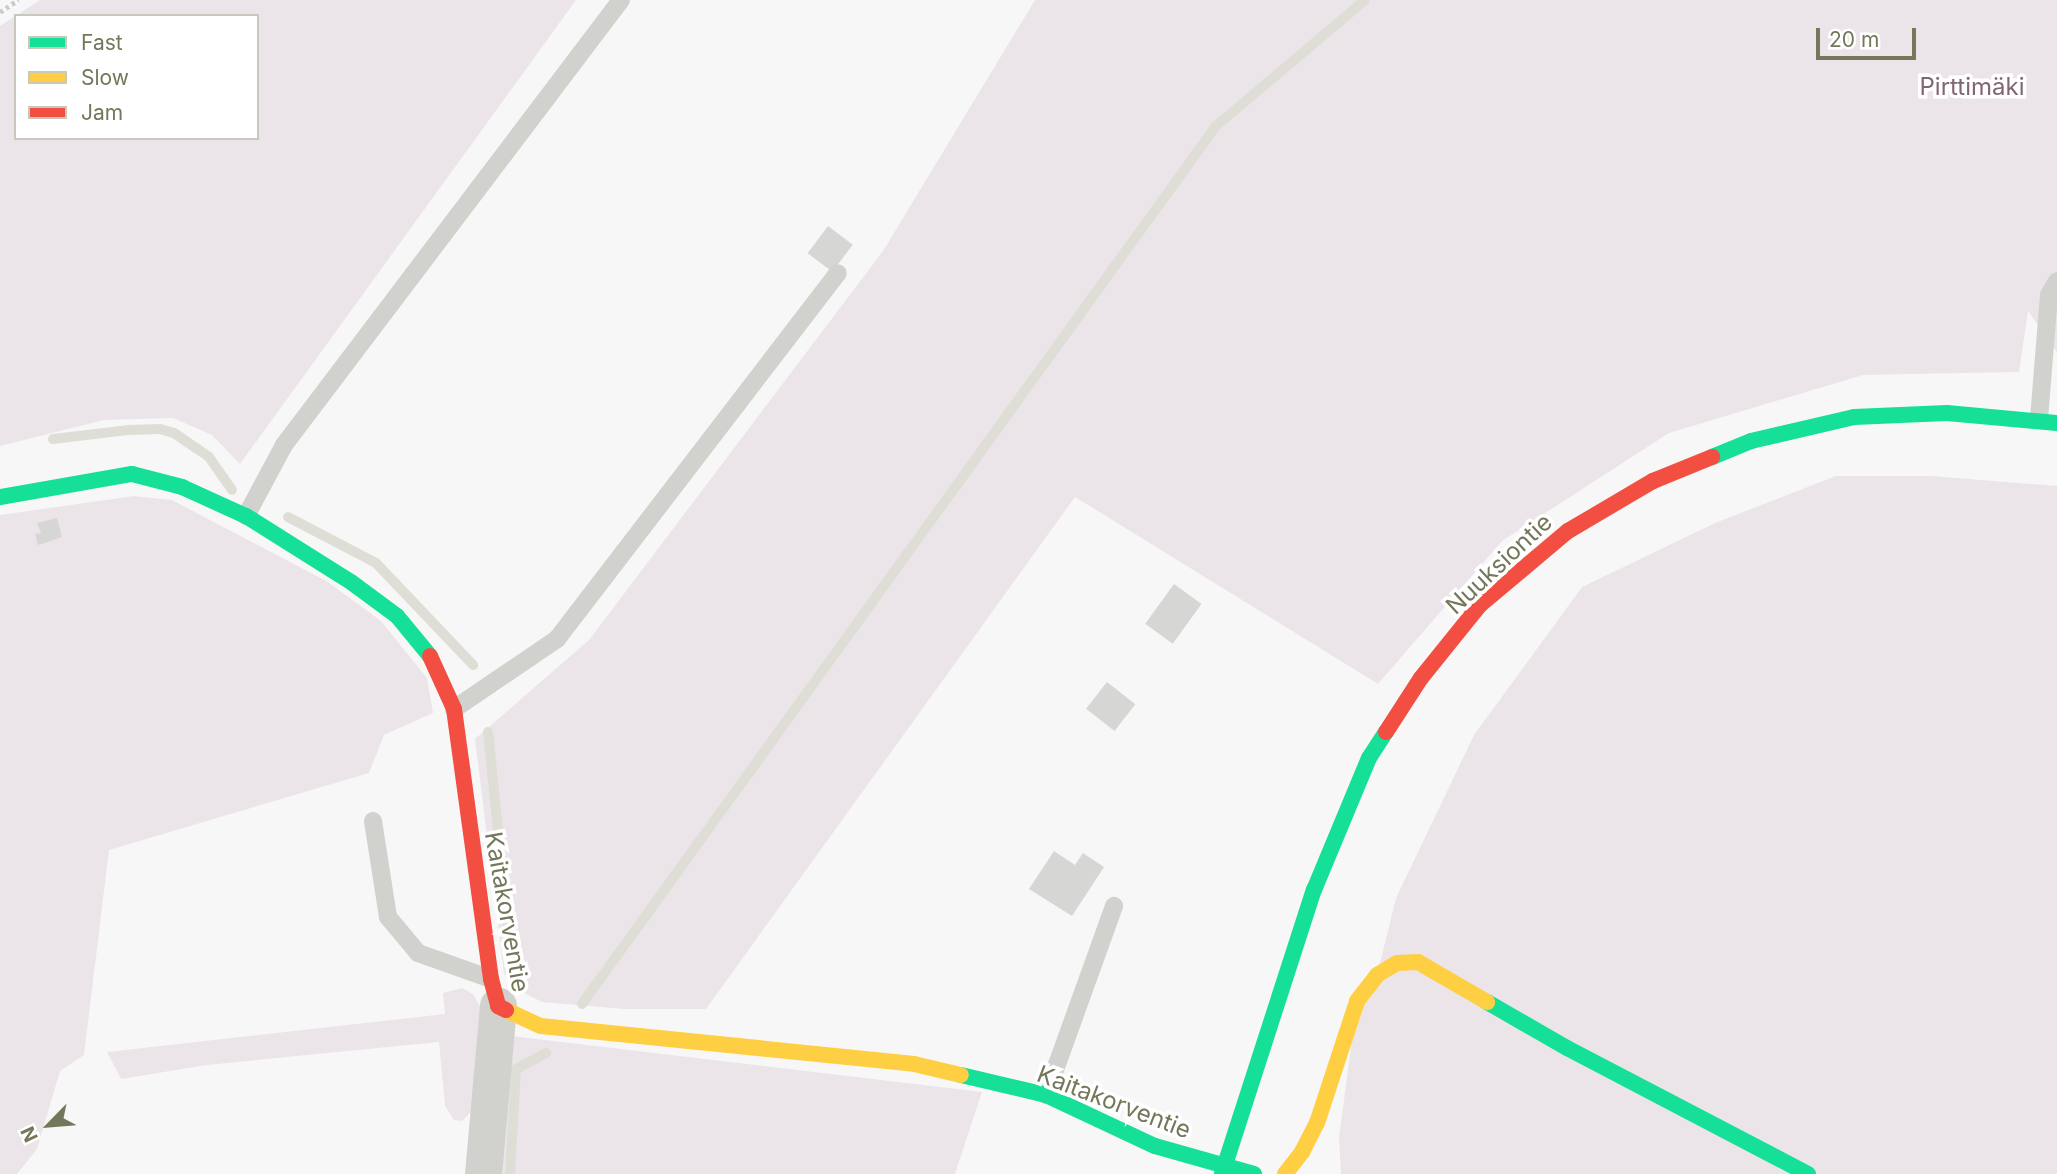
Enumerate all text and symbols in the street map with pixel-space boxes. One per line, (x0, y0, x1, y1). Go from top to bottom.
legend (14, 14, 259, 140)
scale bar (1819, 14, 1919, 58)
text: 20 m (1829, 27, 1879, 52)
text: Fast (81, 30, 123, 55)
text: Slow (81, 65, 129, 90)
park label: Pirttimäki (1920, 73, 2024, 101)
text: Jam (81, 100, 123, 125)
street label: Nuuksiontie (1440, 508, 1558, 620)
street label: Kaitakorventie (479, 830, 535, 994)
street label: Kaitakorventie (1033, 1060, 1195, 1144)
north arrow (14, 1090, 84, 1160)
text: N (16, 1123, 43, 1146)

